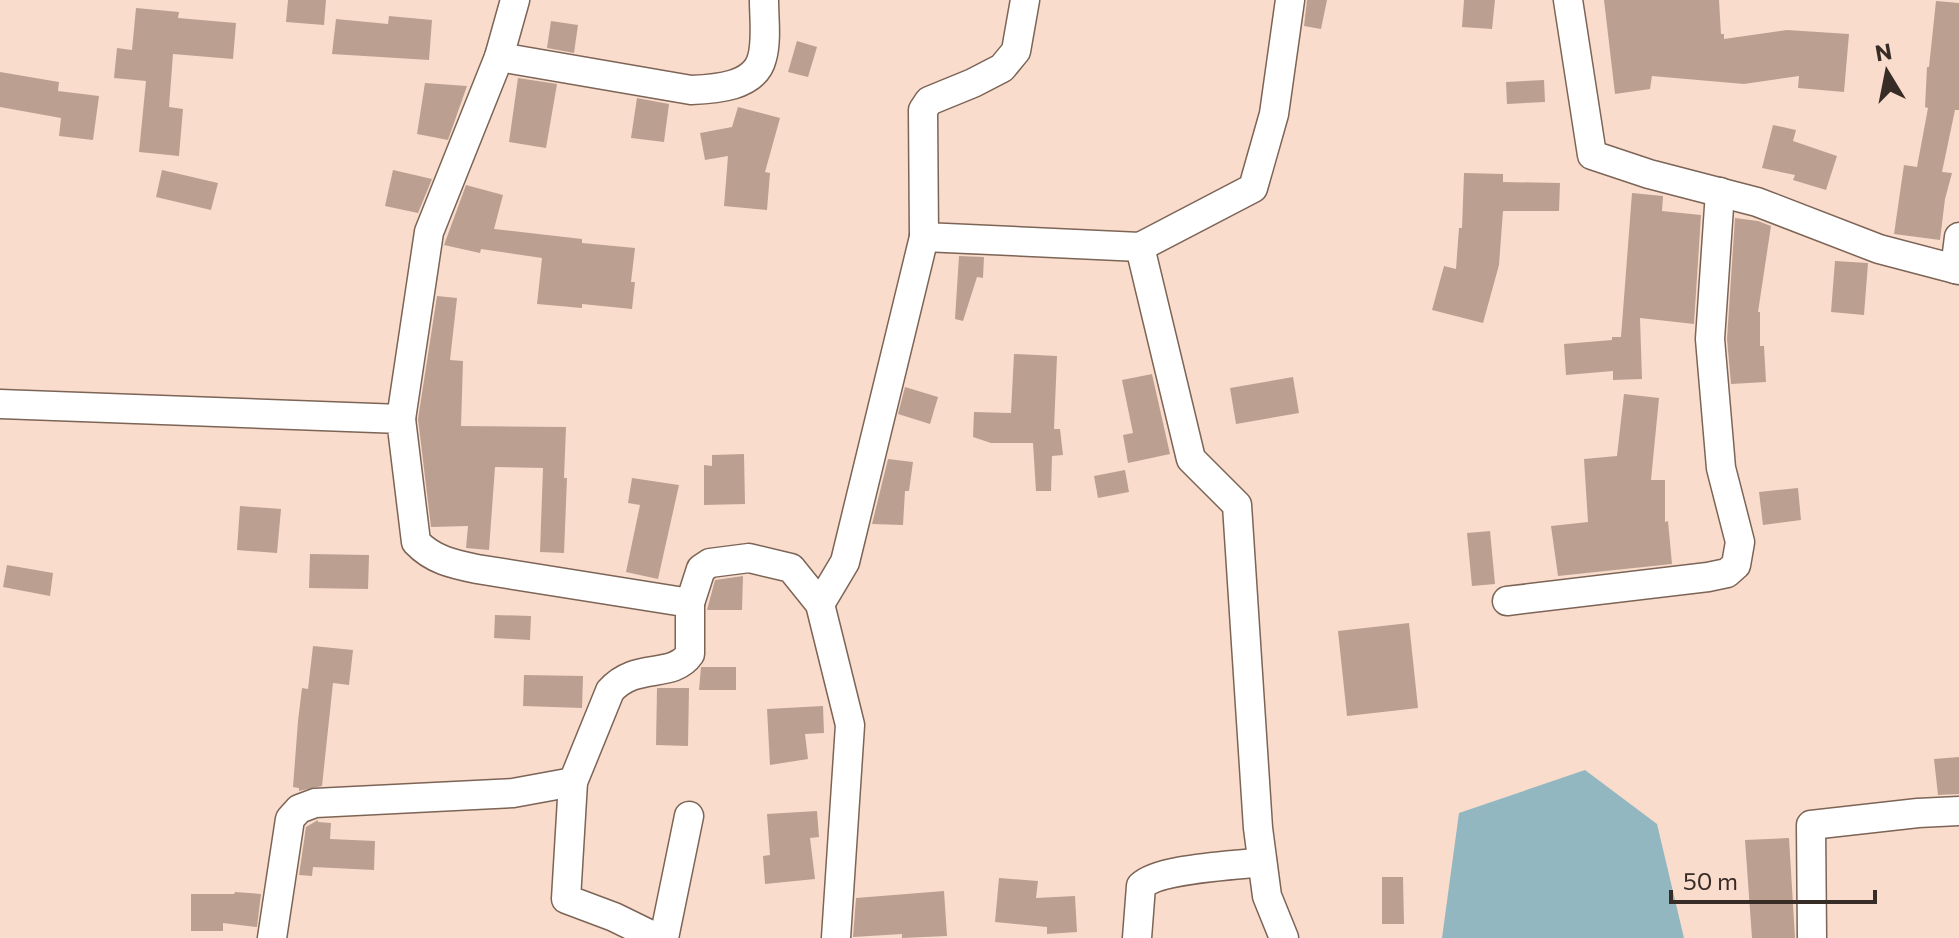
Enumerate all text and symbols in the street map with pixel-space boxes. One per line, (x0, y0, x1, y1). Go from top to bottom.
north arrow (1847, 32, 1927, 112)
text: N (1873, 37, 1894, 67)
scale bar (1671, 854, 1875, 904)
text: 50 m (1683, 866, 1738, 895)

